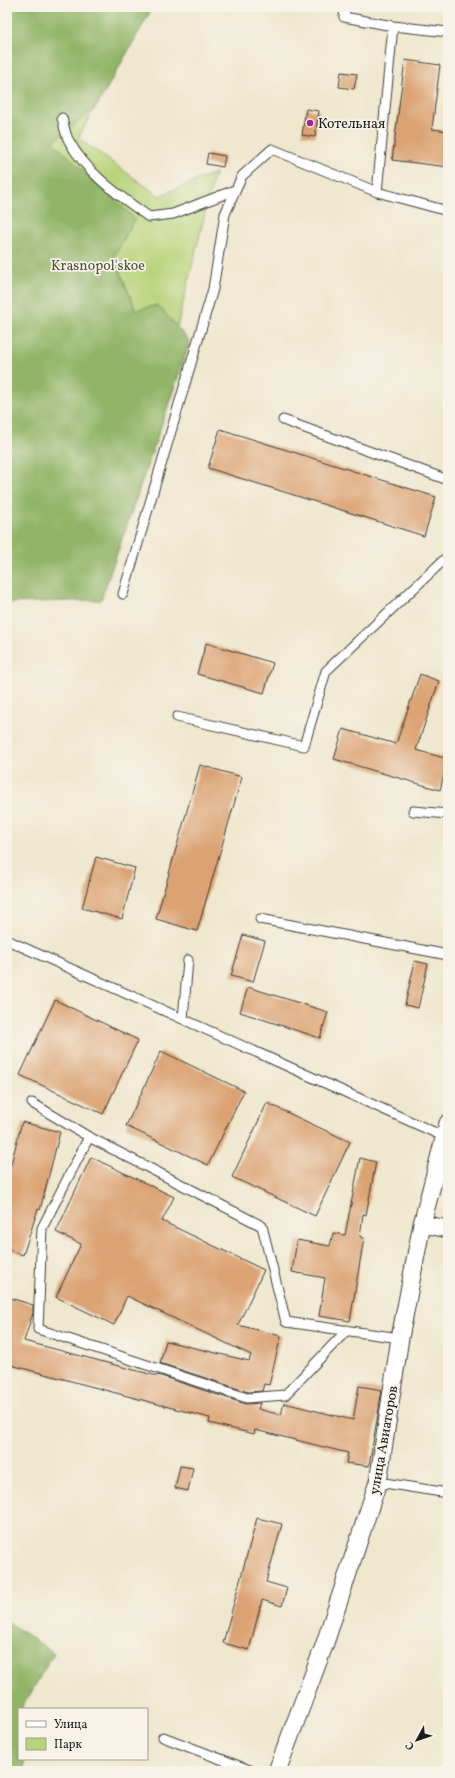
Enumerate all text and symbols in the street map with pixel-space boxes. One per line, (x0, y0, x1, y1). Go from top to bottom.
place label: Котельная (318, 115, 385, 134)
marker: Котельная (305, 118, 315, 128)
park label: Krasnopol'skoe (51, 257, 145, 276)
street label: улица Авиаторов (366, 1384, 403, 1496)
legend (18, 1708, 148, 1760)
text: Улица (54, 1717, 87, 1733)
north arrow (397, 1720, 437, 1760)
text: Парк (54, 1737, 82, 1753)
text: С (402, 1738, 419, 1753)

